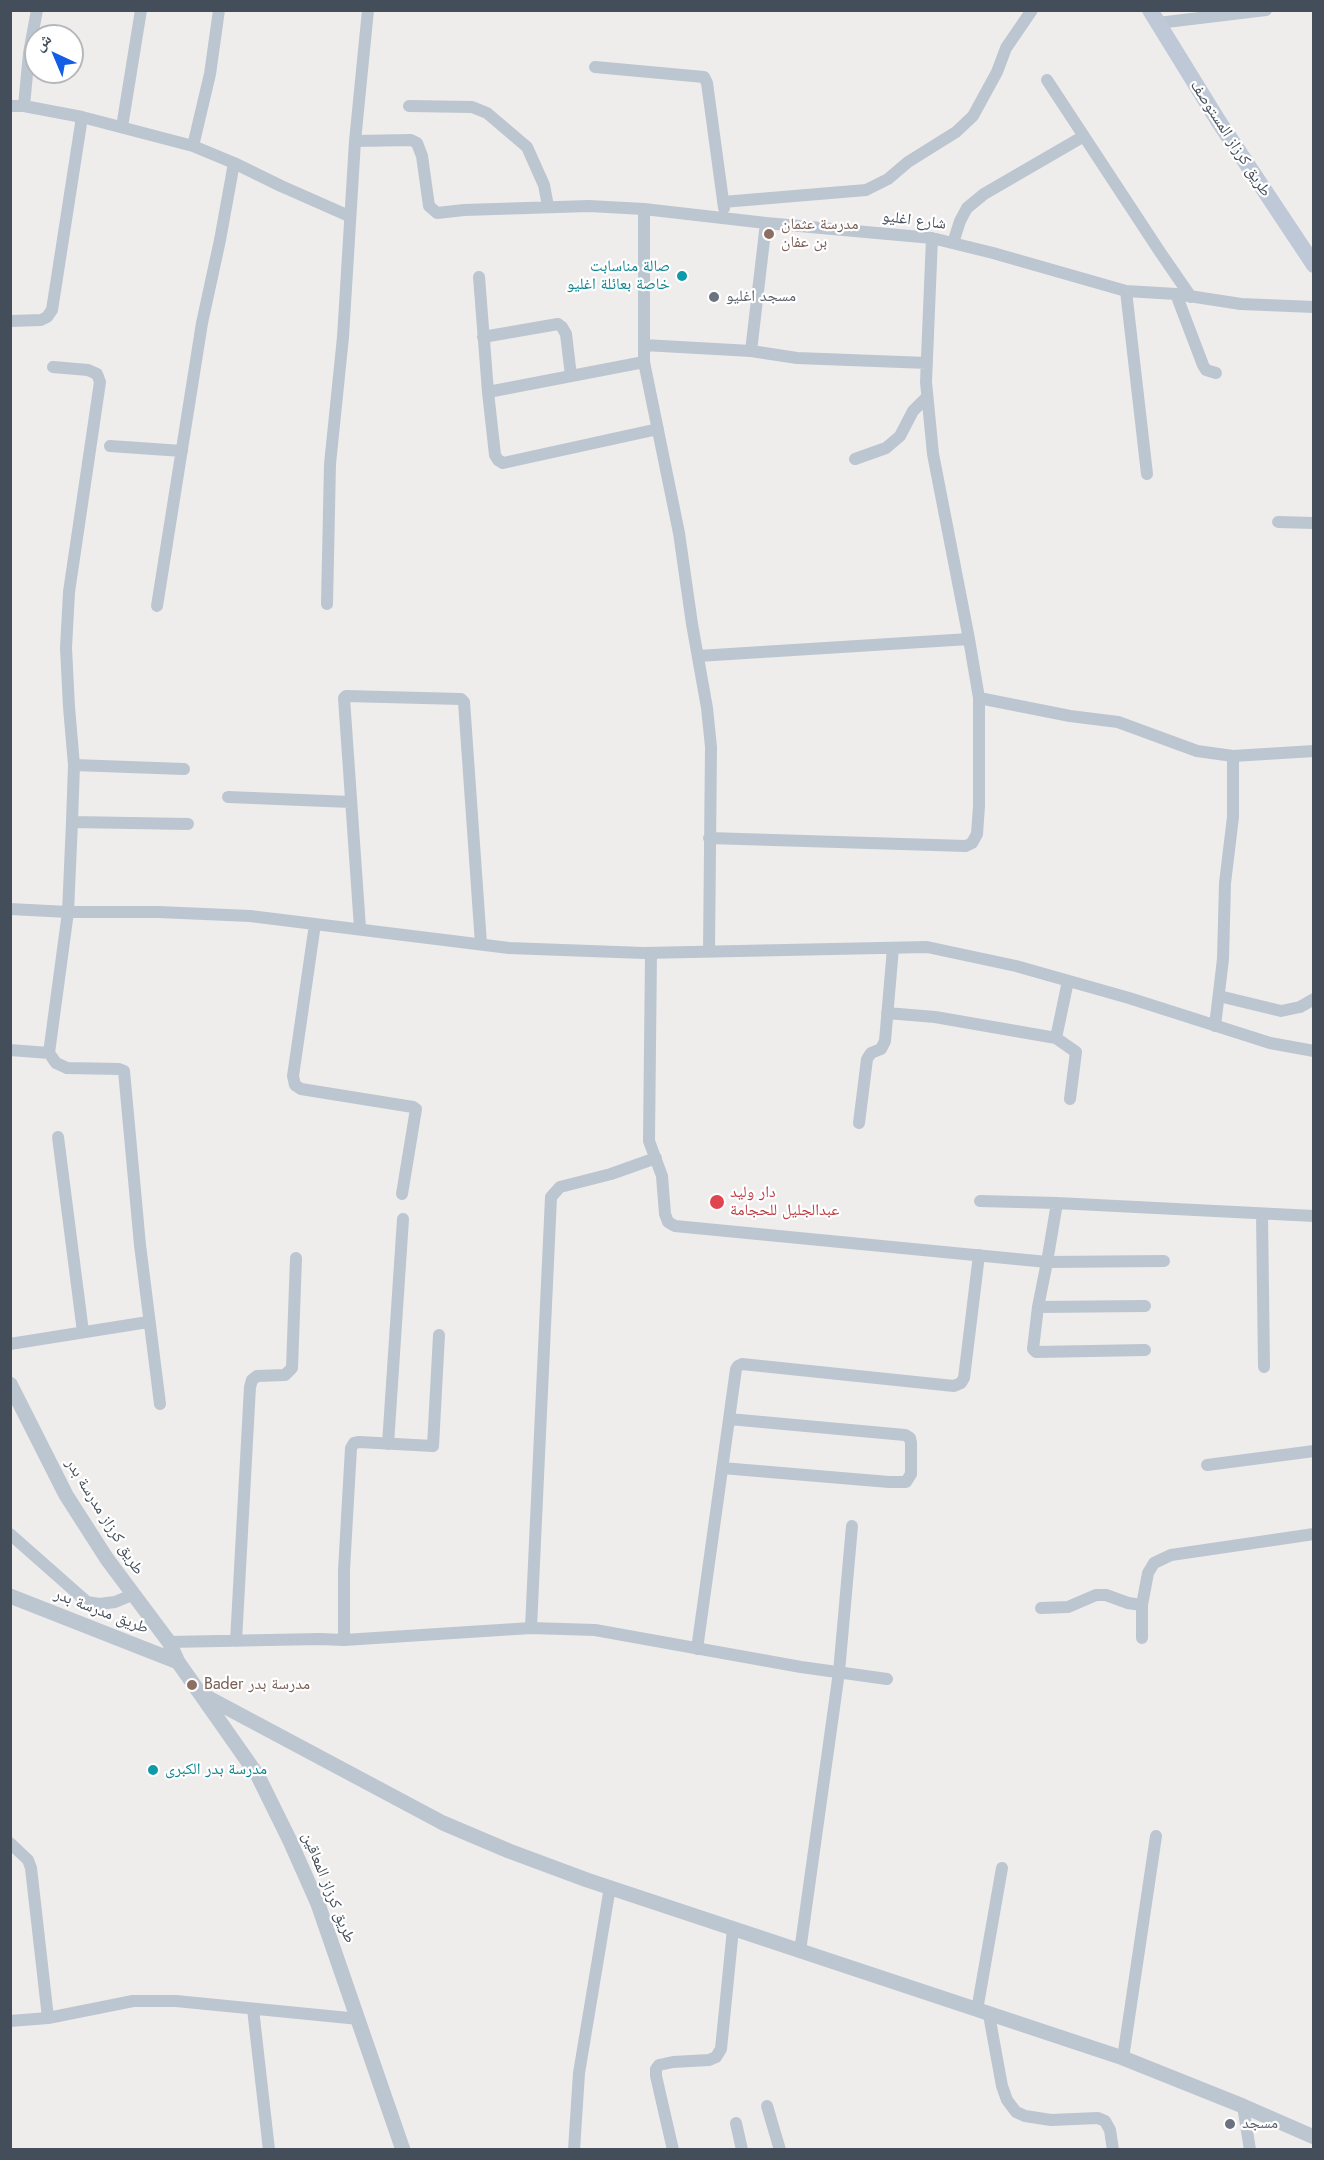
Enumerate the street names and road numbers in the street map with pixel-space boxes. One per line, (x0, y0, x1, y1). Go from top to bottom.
street label: طريق كرزاز المستوصف (1185, 77, 1275, 201)
street label: شارع اغليو (881, 208, 947, 234)
street label: طريق كرزاز مدرسة بدر (61, 1455, 147, 1579)
street label: طريق مدرسة بدر (51, 1585, 151, 1639)
street label: طريق كرزاز المعاقين (297, 1830, 359, 1946)

